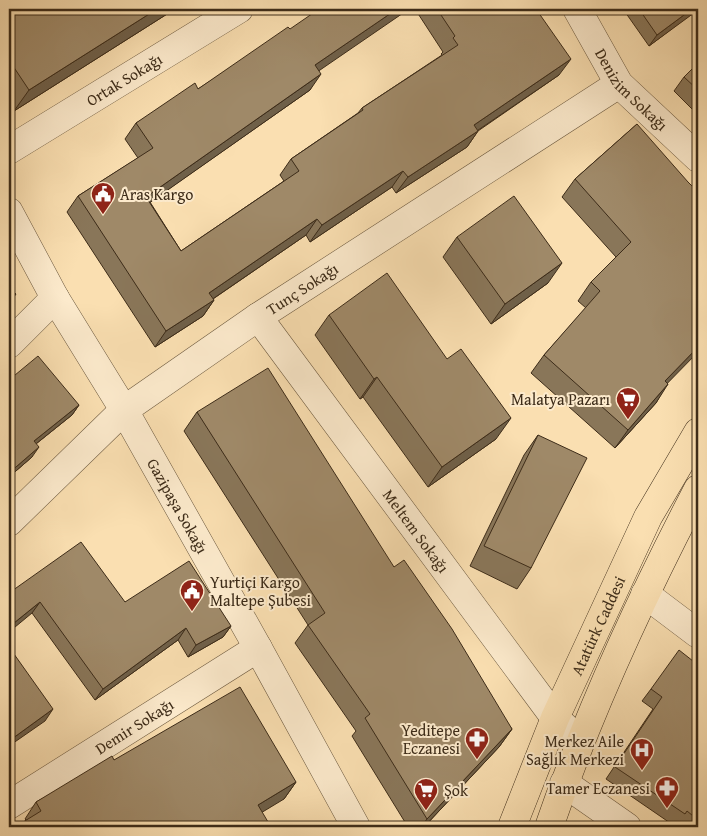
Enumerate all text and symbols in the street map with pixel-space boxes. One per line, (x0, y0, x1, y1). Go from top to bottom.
street label: Denizim Sokağı (589, 44, 674, 137)
street label: Ortak Sokağı (81, 47, 167, 112)
public building icon: Aras Kargo (90, 181, 116, 215)
place label: Aras Kargo (120, 182, 193, 206)
street label: Tunç Sokağı (261, 256, 343, 321)
supermarket icon: Malatya Pazarı (615, 386, 641, 420)
place label: Malatya Pazarı (511, 387, 611, 411)
street label: Gazipaşa Sokağı (141, 454, 215, 558)
street label: Meltem Sokağı (377, 484, 456, 578)
place label: Yurtiçi Kargo Maltepe Şubesi (210, 570, 312, 612)
street label: Atatürk Caddesi (564, 571, 631, 679)
public building icon: Yurtiçi Kargo Maltepe Şubesi (179, 578, 205, 612)
street label: Demir Sokağı (90, 692, 179, 760)
place label: Yeditepe Eczanesi (402, 718, 461, 760)
pharmacy icon: Yeditepe Eczanesi (464, 726, 490, 760)
place label: Merkez Aile Sağlık Merkezi (526, 729, 625, 771)
hospital icon: Merkez Aile Sağlık Merkezi (629, 737, 655, 771)
pharmacy icon: Tamer Eczanesi (654, 775, 680, 809)
place label: Tamer Eczanesi (546, 776, 651, 800)
supermarket icon: Şok (413, 777, 439, 811)
place label: Şok (444, 778, 469, 802)

